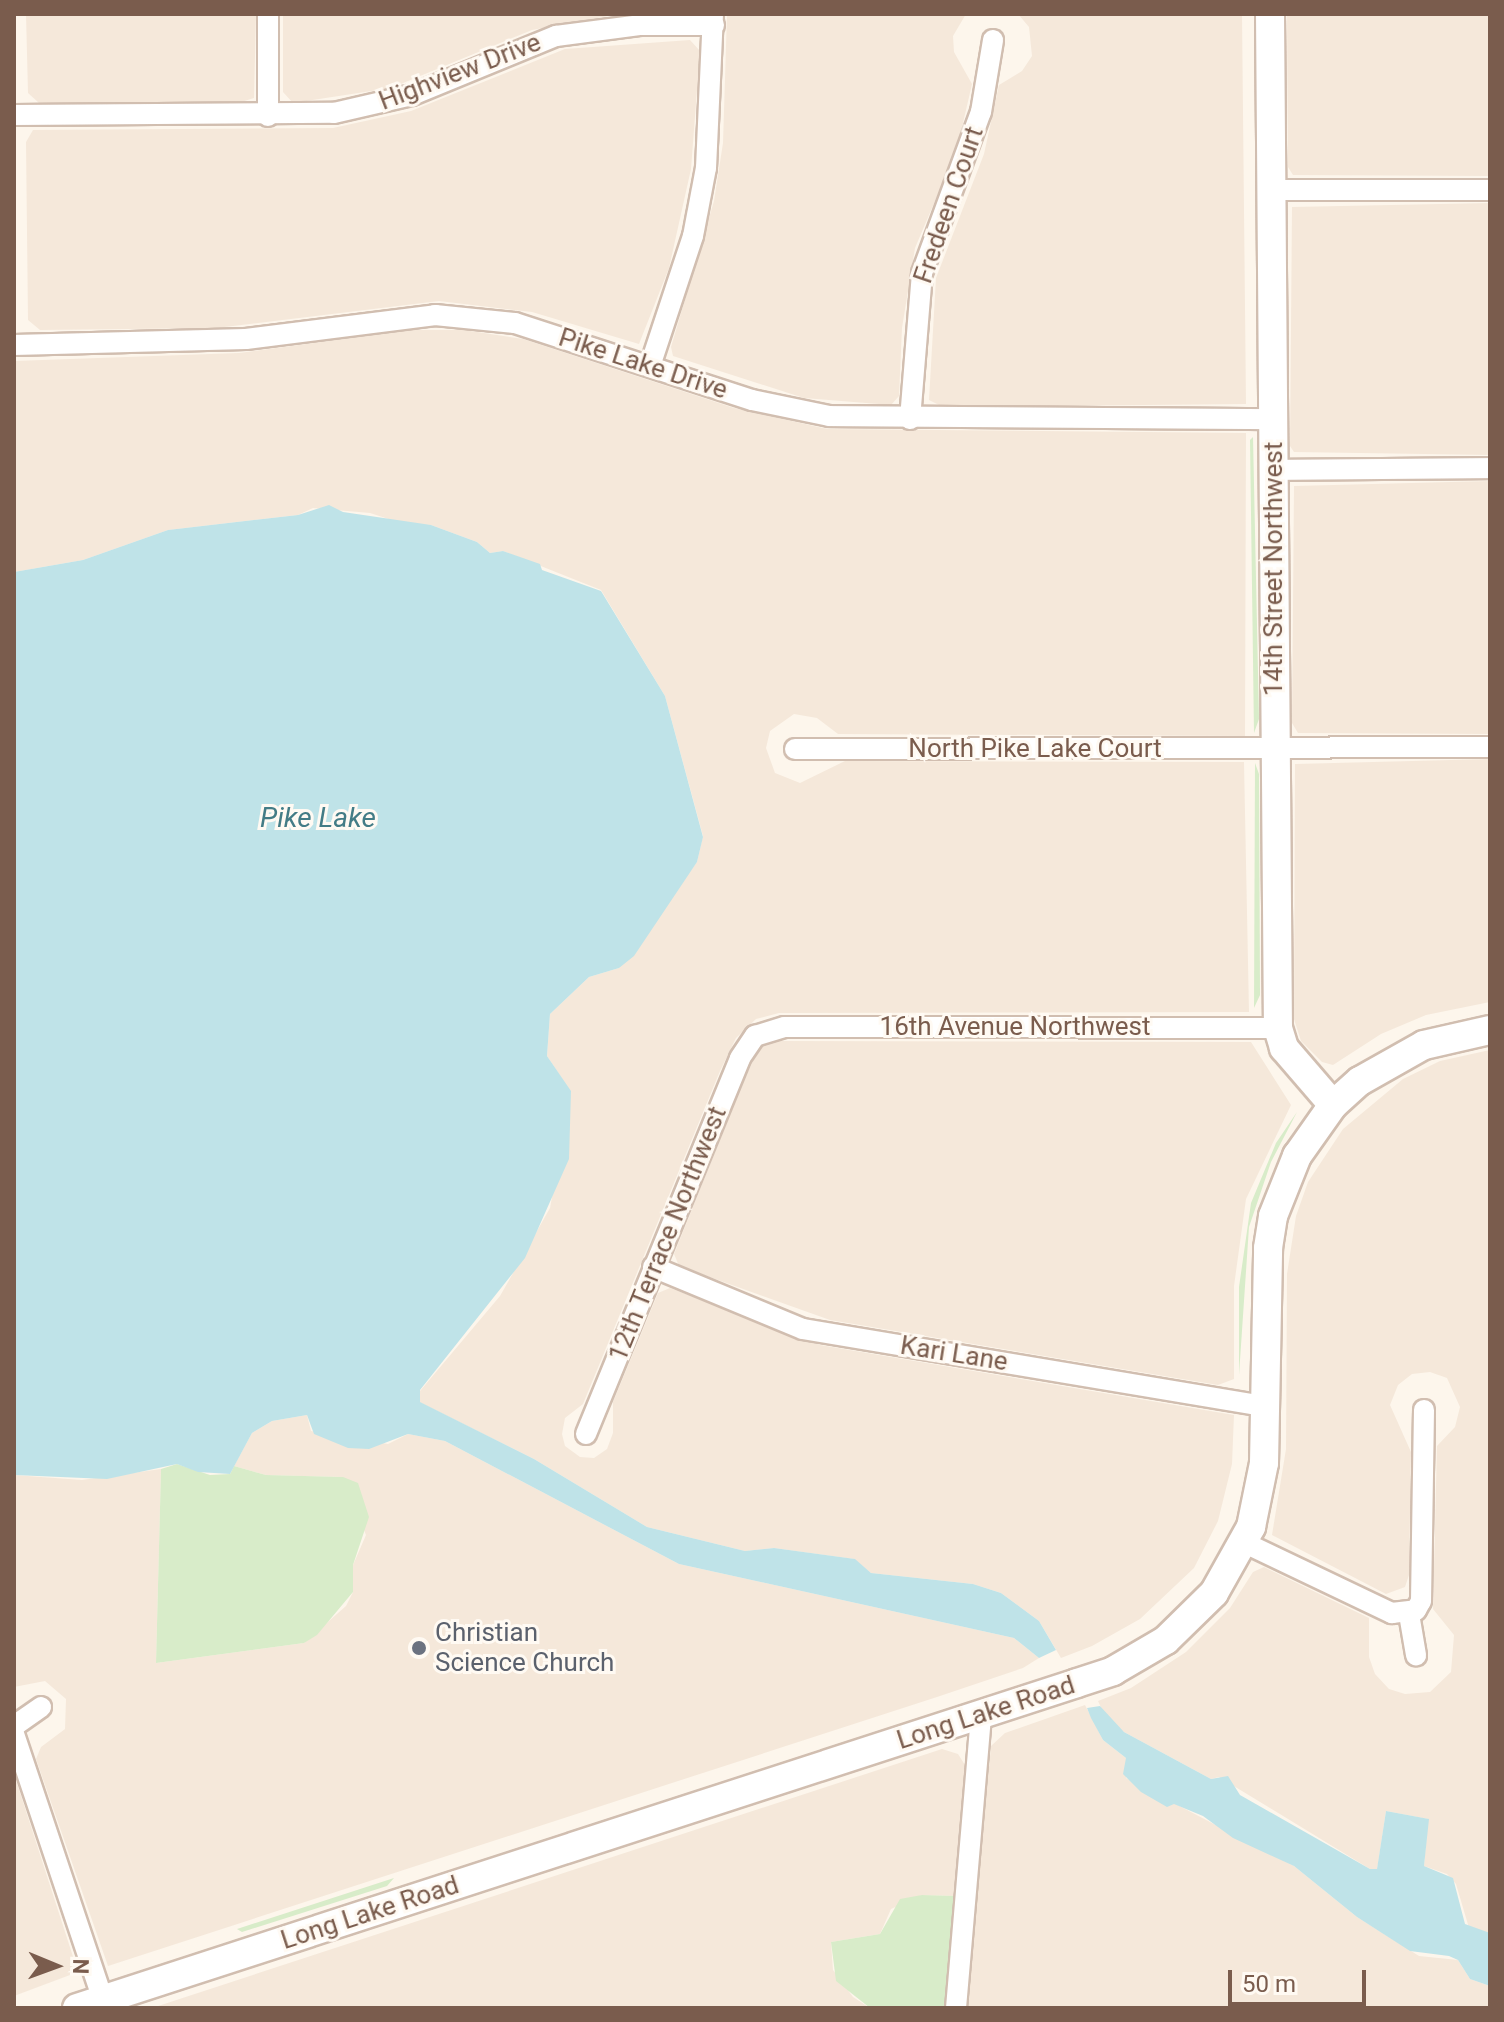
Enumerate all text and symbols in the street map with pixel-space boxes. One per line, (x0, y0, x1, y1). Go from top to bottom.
street label: Highview Drive (375, 27, 545, 117)
street label: Fredeen Court (908, 123, 990, 287)
street label: Pike Lake Drive (555, 322, 731, 406)
street label: 14th Street Northwest (1258, 442, 1290, 696)
street label: North Pike Lake Court (908, 733, 1162, 765)
water label: Pike Lake (260, 801, 376, 835)
street label: 16th Avenue Northwest (880, 1011, 1150, 1043)
street label: 12th Terrace Northwest (602, 1102, 734, 1366)
street label: Kari Lane (898, 1330, 1010, 1378)
place label: Christian Science Church (435, 1617, 614, 1678)
marker: Christian Science Church (410, 1639, 428, 1657)
street label: Long Lake Road (893, 1670, 1079, 1756)
street label: Long Lake Road (277, 1870, 463, 1956)
north arrow (16, 1926, 96, 2006)
scale bar (1232, 1954, 1370, 2004)
text: N (68, 1958, 93, 1974)
text: 50 m (1242, 1970, 1296, 1998)

